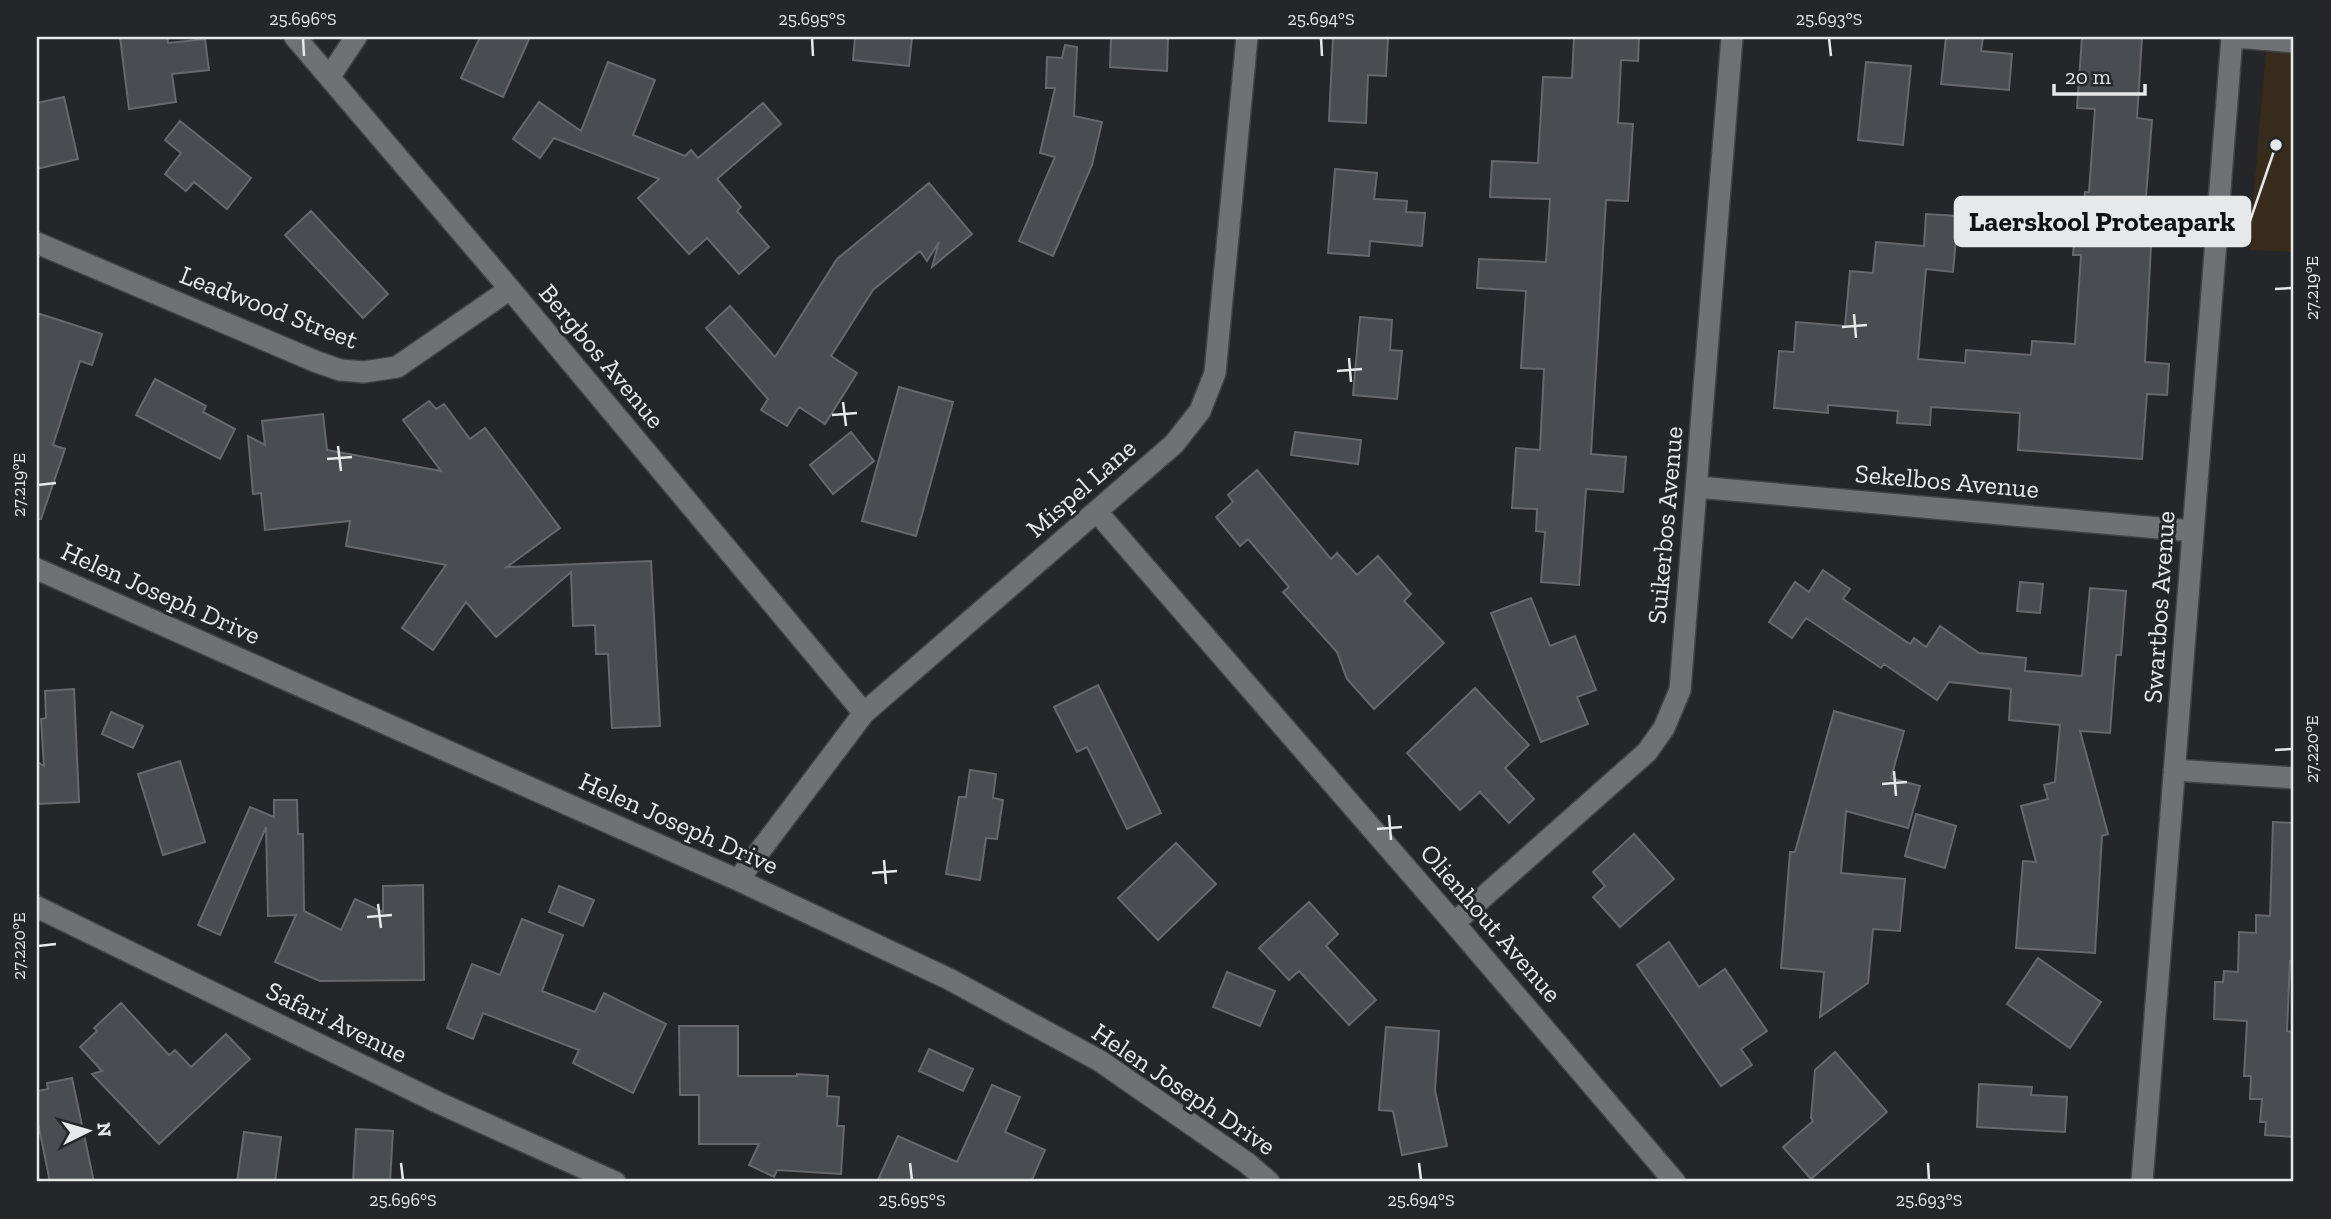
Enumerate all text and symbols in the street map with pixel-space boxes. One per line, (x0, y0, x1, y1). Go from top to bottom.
text: 25.696°S (269, 8, 337, 30)
text: 25.695°S (779, 8, 846, 30)
text: 25.694°S (1287, 8, 1355, 30)
text: 25.693°S (1796, 8, 1862, 30)
scale bar (2054, 52, 2146, 96)
text: 20 m (2065, 64, 2111, 89)
callout: Laerskool Proteapark (1955, 197, 2250, 246)
text: Laerskool Proteapark (1969, 205, 2236, 238)
text: 27.219°E (2301, 256, 2323, 320)
street label: Leadwood Street (176, 258, 363, 356)
street label: Bergbos Avenue (532, 277, 672, 435)
street label: Suikerbos Avenue (1640, 425, 1690, 625)
street label: Mispel Lane (1020, 432, 1142, 544)
text: 27.219°E (8, 453, 30, 517)
street label: Sekelbos Avenue (1854, 457, 2040, 505)
street label: Swartbos Avenue (2136, 510, 2182, 704)
street label: Helen Joseph Drive (56, 535, 266, 651)
text: 27.220°E (2301, 715, 2323, 783)
street label: Helen Joseph Drive (574, 765, 784, 881)
street label: Olienhout Avenue (1413, 837, 1569, 1009)
text: 27.220°E (8, 912, 30, 980)
street label: Safari Avenue (261, 974, 413, 1070)
street label: Helen Joseph Drive (1086, 1016, 1282, 1162)
north arrow (52, 1096, 122, 1166)
text: N (92, 1121, 117, 1138)
text: 25.696°S (369, 1189, 437, 1211)
text: 25.695°S (879, 1189, 946, 1211)
text: 25.694°S (1387, 1189, 1455, 1211)
text: 25.693°S (1896, 1189, 1962, 1211)

